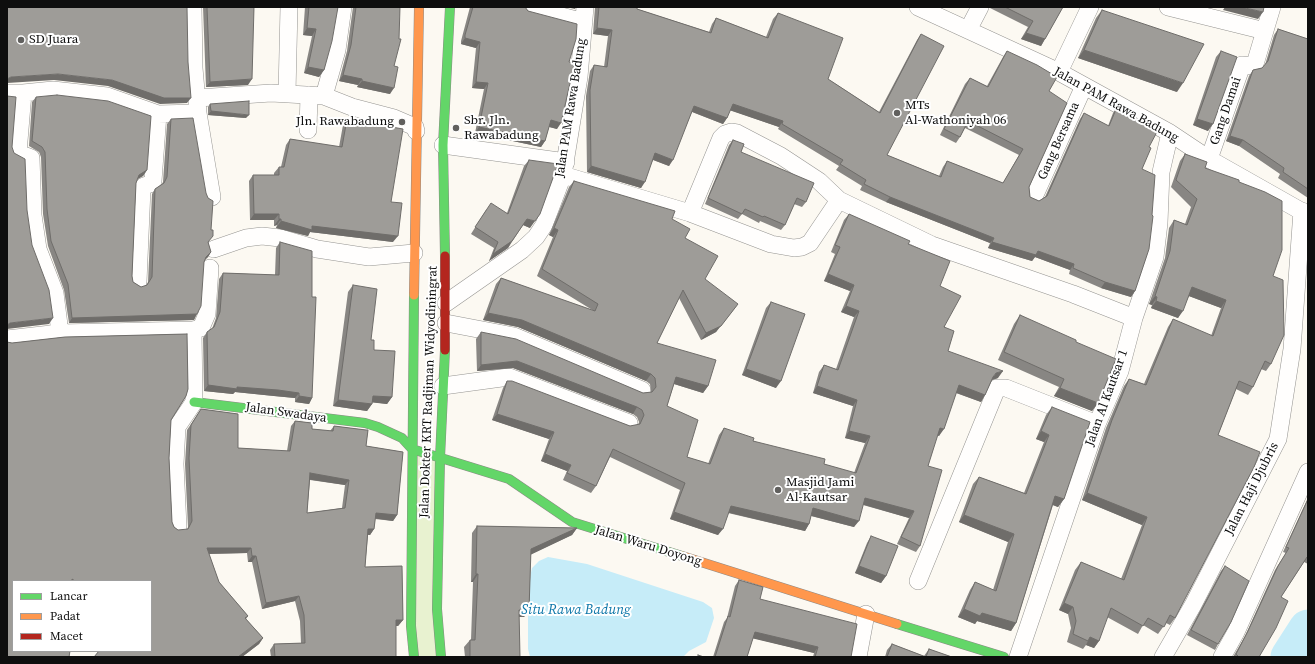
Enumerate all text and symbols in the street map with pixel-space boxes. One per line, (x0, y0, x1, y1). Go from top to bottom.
place label: SD Juara (29, 32, 78, 48)
marker: SD Juara (16, 35, 26, 45)
street label: Jalan PAM Rawa Badung (552, 37, 590, 179)
street label: Jalan PAM Rawa Badung (1051, 64, 1181, 146)
street label: Gang Damai (1207, 75, 1245, 147)
place label: MTs Al-Wathoniyah 06 (905, 98, 1007, 129)
street label: Gang Bersama (1035, 100, 1083, 182)
marker: MTs Al-Wathoniyah 06 (892, 108, 902, 118)
place label: Sbr. Jln. Rawabadung (464, 113, 539, 144)
place label: Jln. Rawabadung (296, 114, 394, 130)
marker: Jln. Rawabadung (397, 117, 407, 127)
marker: Sbr. Jln. Rawabadung (451, 123, 461, 133)
street label: Jalan Dokter KRT Radjiman Widyodiningrat (417, 266, 441, 518)
street label: Jalan Al Kautsar 1 (1082, 347, 1132, 449)
street label: Jalan Swadaya (244, 400, 328, 426)
street label: Jalan Haji Djubris (1222, 440, 1282, 538)
place label: Masjid Jami Al-Kautsar (786, 475, 854, 506)
marker: Masjid Jami Al-Kautsar (773, 485, 783, 495)
street label: Jalan Waru Doyong (593, 522, 703, 570)
legend (12, 580, 152, 652)
text: Lancar (50, 588, 87, 604)
water label: Situ Rawa Badung (521, 602, 631, 618)
text: Padat (50, 608, 80, 624)
text: Macet (50, 628, 83, 644)

